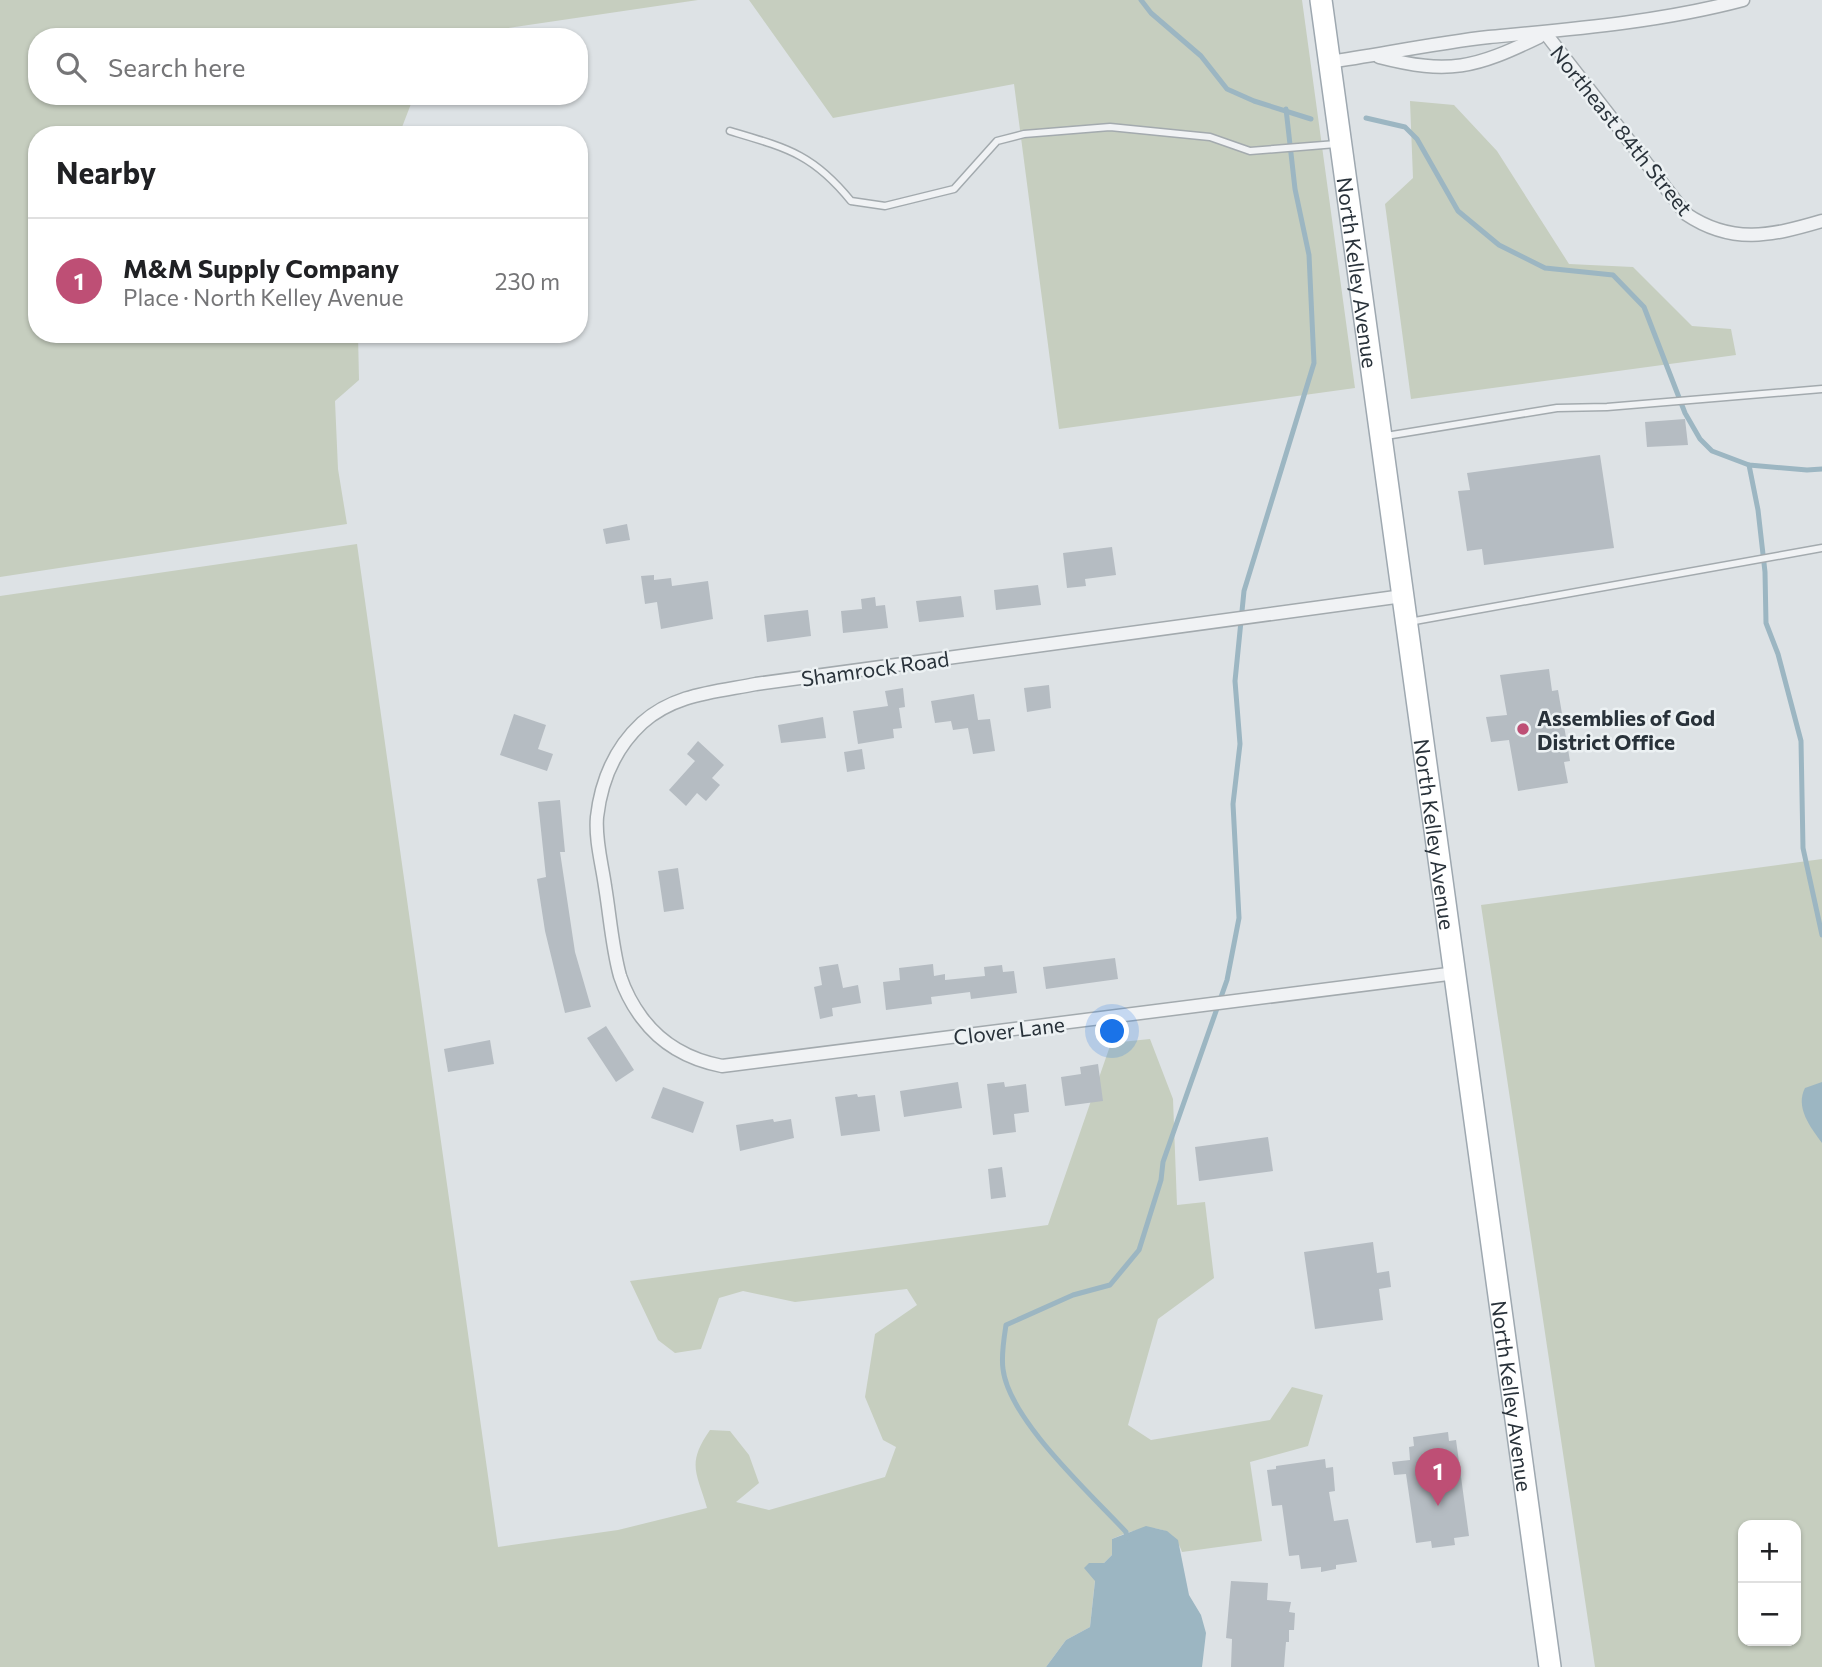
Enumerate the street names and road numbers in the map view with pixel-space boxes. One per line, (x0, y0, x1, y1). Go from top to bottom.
street label: Northeast 84th Street (1546, 40, 1698, 220)
street label: North Kelley Avenue (1333, 175, 1384, 369)
street label: Shamrock Road (799, 645, 951, 691)
street label: North Kelley Avenue (1410, 737, 1461, 931)
street label: Clover Lane (952, 1011, 1066, 1049)
street label: North Kelley Avenue (1487, 1299, 1538, 1493)

